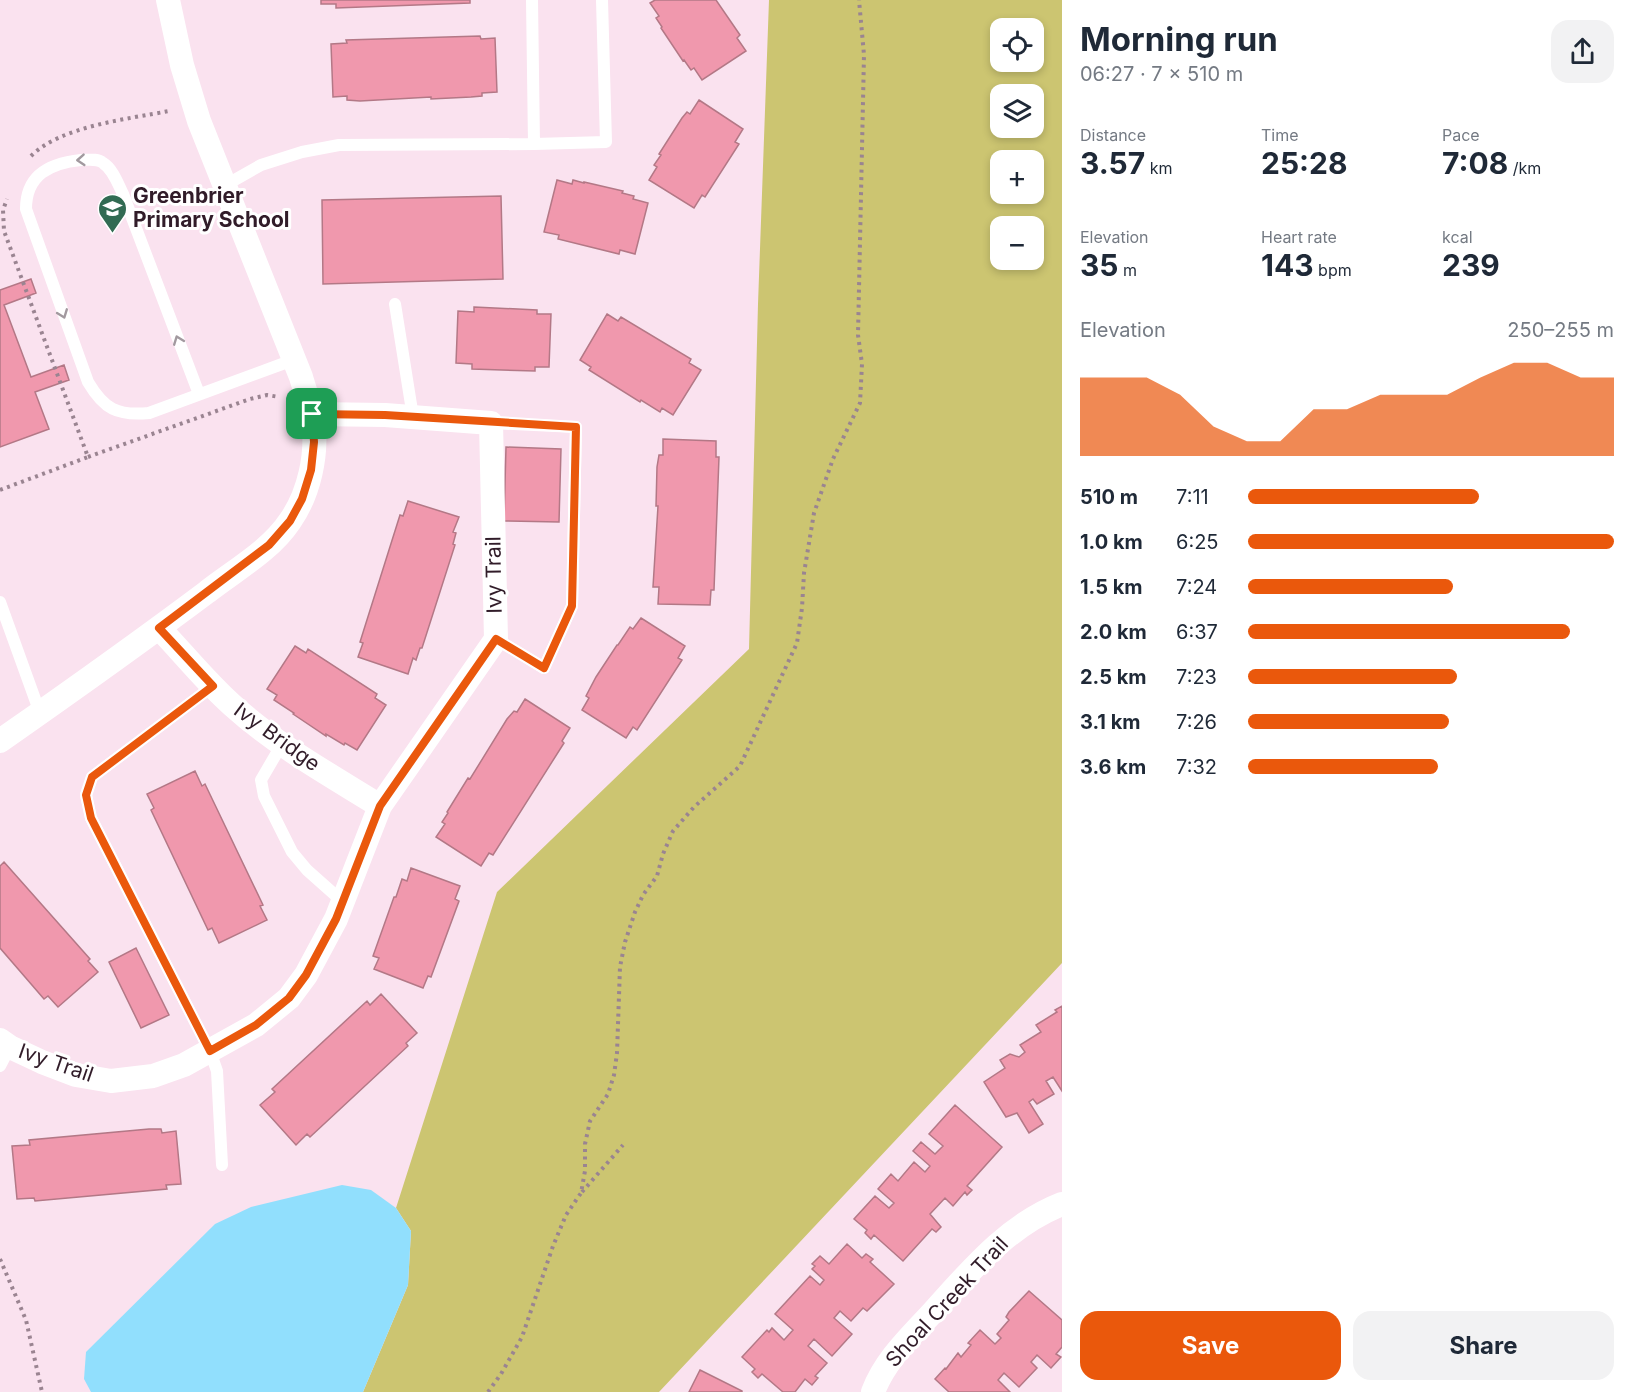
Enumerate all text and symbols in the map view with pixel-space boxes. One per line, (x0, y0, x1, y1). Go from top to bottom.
map controls (990, 18, 1044, 270)
button: locate (990, 18, 1044, 72)
text: Morning run (1080, 19, 1278, 59)
button: share (1551, 20, 1614, 83)
text: 06:27 · 7 × 510 m (1080, 62, 1243, 86)
button: layers (990, 84, 1044, 138)
text: Distance (1080, 125, 1146, 145)
text: Time (1261, 125, 1299, 145)
text: Pace (1442, 125, 1480, 145)
text: 3.57 (1080, 145, 1145, 181)
text: 25:28 (1261, 145, 1348, 181)
text: 7:08 (1442, 145, 1508, 181)
button: + (990, 150, 1044, 204)
one-way arrow (76, 153, 85, 166)
text: km (1145, 158, 1172, 178)
text: /km (1508, 158, 1541, 178)
place label: Greenbrier Primary School (133, 183, 290, 232)
school or university icon: Greenbrier Primary School (96, 192, 128, 234)
button: − (990, 216, 1044, 270)
text: Elevation (1080, 227, 1149, 247)
text: Heart rate (1261, 227, 1337, 247)
text: kcal (1442, 227, 1473, 247)
text: 35 (1080, 247, 1119, 283)
text: 143 (1261, 247, 1314, 283)
text: 239 (1442, 247, 1500, 283)
text: m (1119, 260, 1137, 280)
text: bpm (1314, 260, 1352, 280)
one-way arrow (56, 308, 68, 319)
text: Elevation (1080, 318, 1166, 342)
text: 250–255 m (1507, 318, 1614, 342)
one-way arrow (173, 335, 185, 346)
pin (286, 388, 337, 439)
icon: arrive (295, 397, 328, 430)
text: 510 m (1080, 485, 1138, 509)
text: 7:11 (1176, 485, 1209, 509)
text: 1.0 km (1080, 530, 1143, 554)
text: 6:25 (1176, 530, 1219, 554)
street label: Ivy Trail (480, 536, 507, 614)
text: 1.5 km (1080, 575, 1143, 599)
text: 7:24 (1176, 575, 1217, 599)
text: 2.0 km (1080, 620, 1147, 644)
text: 6:37 (1176, 620, 1218, 644)
text: 2.5 km (1080, 665, 1147, 689)
text: 7:23 (1176, 665, 1217, 689)
street label: Ivy Bridge (229, 697, 325, 776)
text: 3.1 km (1080, 710, 1141, 734)
text: 7:26 (1176, 710, 1217, 734)
text: 3.6 km (1080, 755, 1146, 779)
text: 7:32 (1176, 755, 1217, 779)
street label: Ivy Trail (15, 1038, 97, 1087)
street label: Shoal Creek Trail (880, 1232, 1013, 1372)
button: Save (1080, 1311, 1341, 1380)
button: Share (1353, 1311, 1614, 1380)

